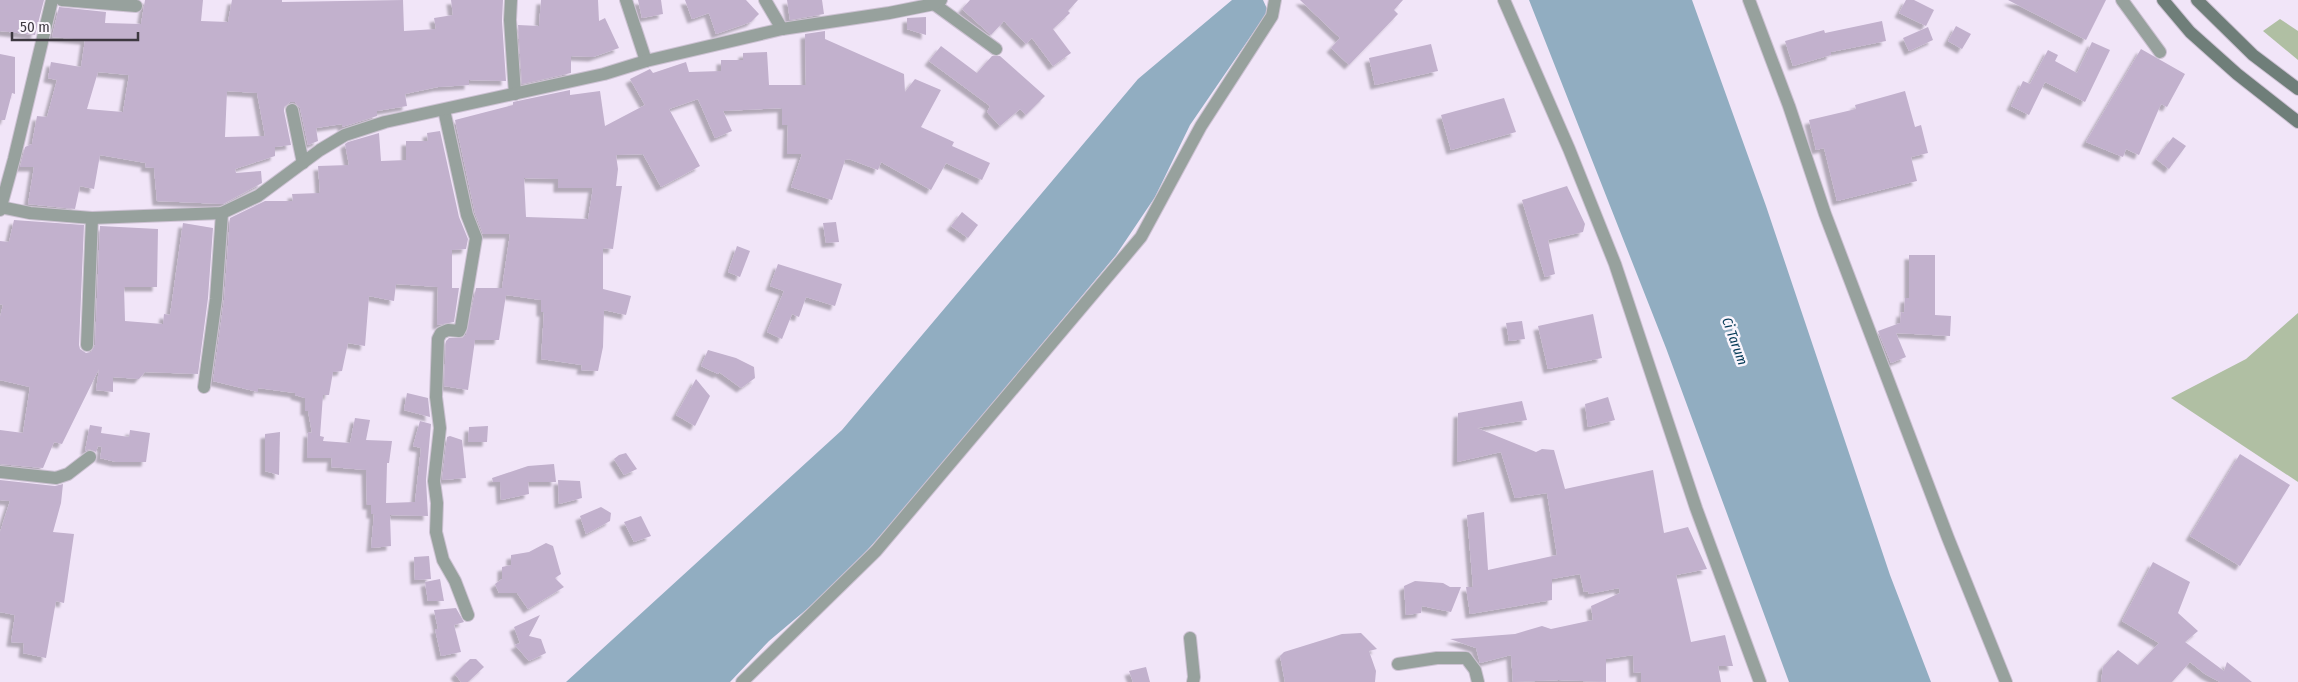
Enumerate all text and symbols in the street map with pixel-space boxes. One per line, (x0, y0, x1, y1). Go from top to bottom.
scale bar (12, 10, 139, 42)
text: 50 m (20, 18, 50, 36)
water label: Ci Tarum (1718, 315, 1751, 367)

